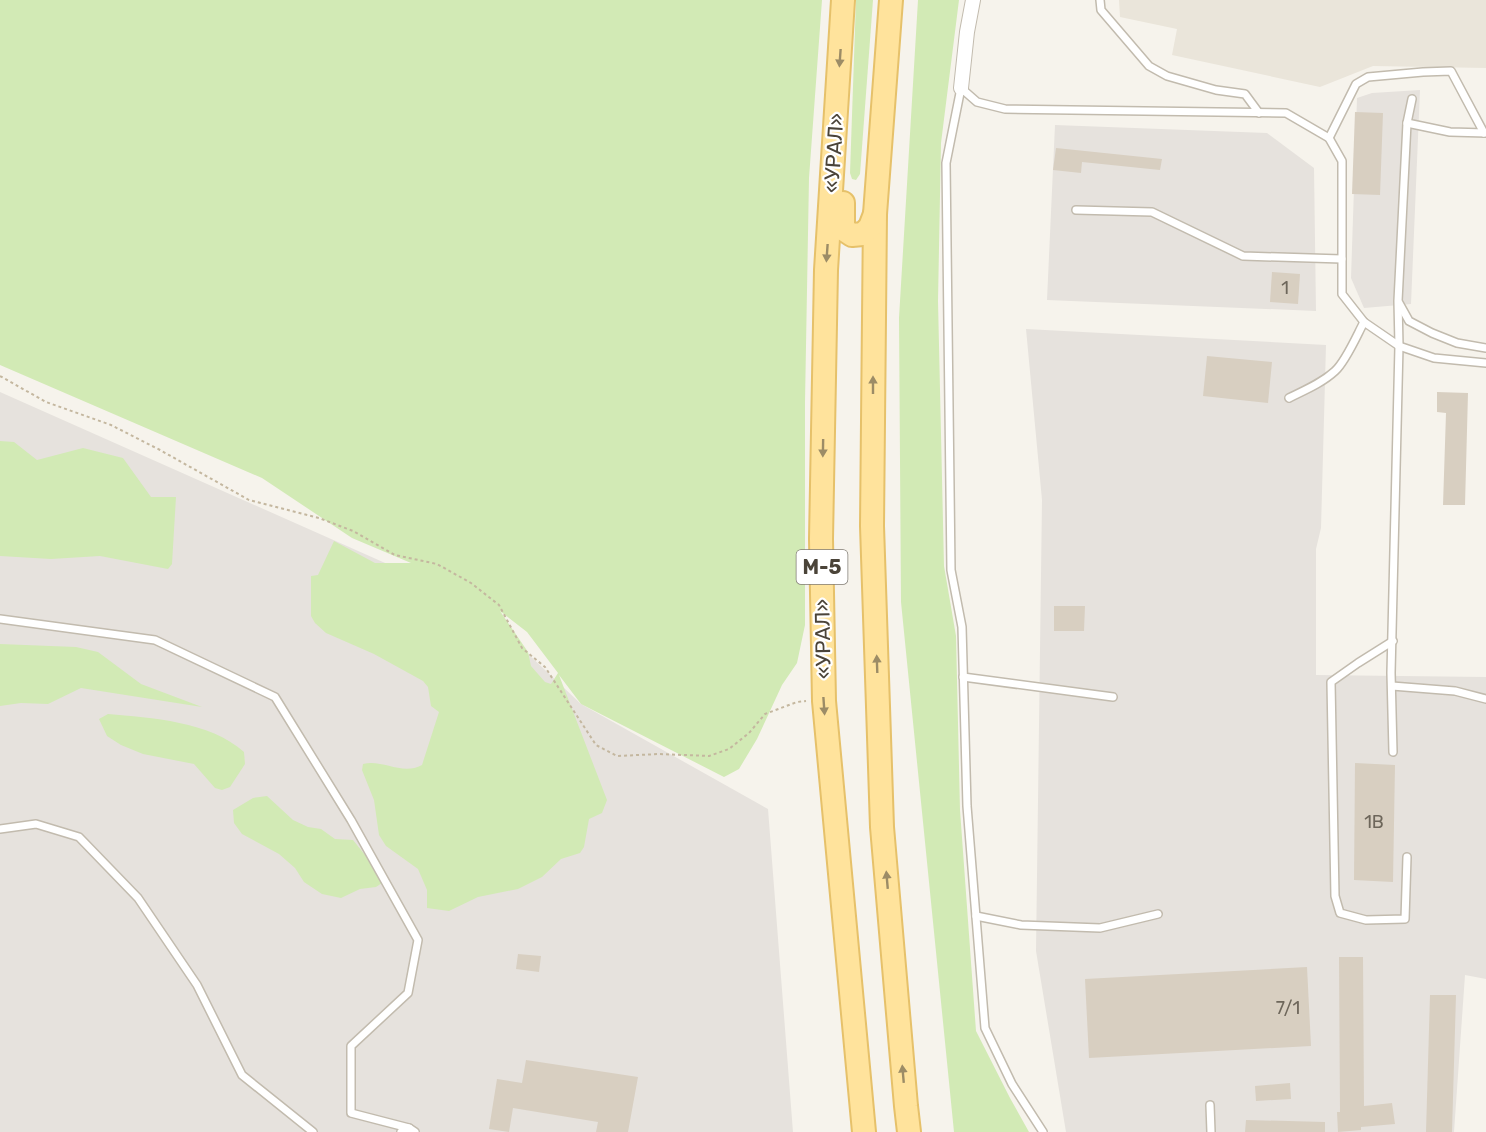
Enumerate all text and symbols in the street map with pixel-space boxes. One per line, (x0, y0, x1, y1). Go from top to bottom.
one-way arrow (835, 49, 845, 68)
street label: «УРАЛ» (818, 112, 849, 194)
one-way arrow (823, 244, 832, 263)
house number: 1 (1281, 277, 1289, 299)
one-way arrow (868, 375, 878, 394)
one-way arrow (818, 438, 828, 457)
road number: М-5 (796, 550, 848, 584)
street label: «УРАЛ» (809, 599, 836, 679)
one-way arrow (872, 654, 881, 673)
one-way arrow (820, 696, 829, 715)
house number: 1В (1364, 811, 1384, 833)
one-way arrow (882, 870, 891, 889)
house number: 7/1 (1276, 997, 1300, 1019)
one-way arrow (898, 1064, 908, 1083)

